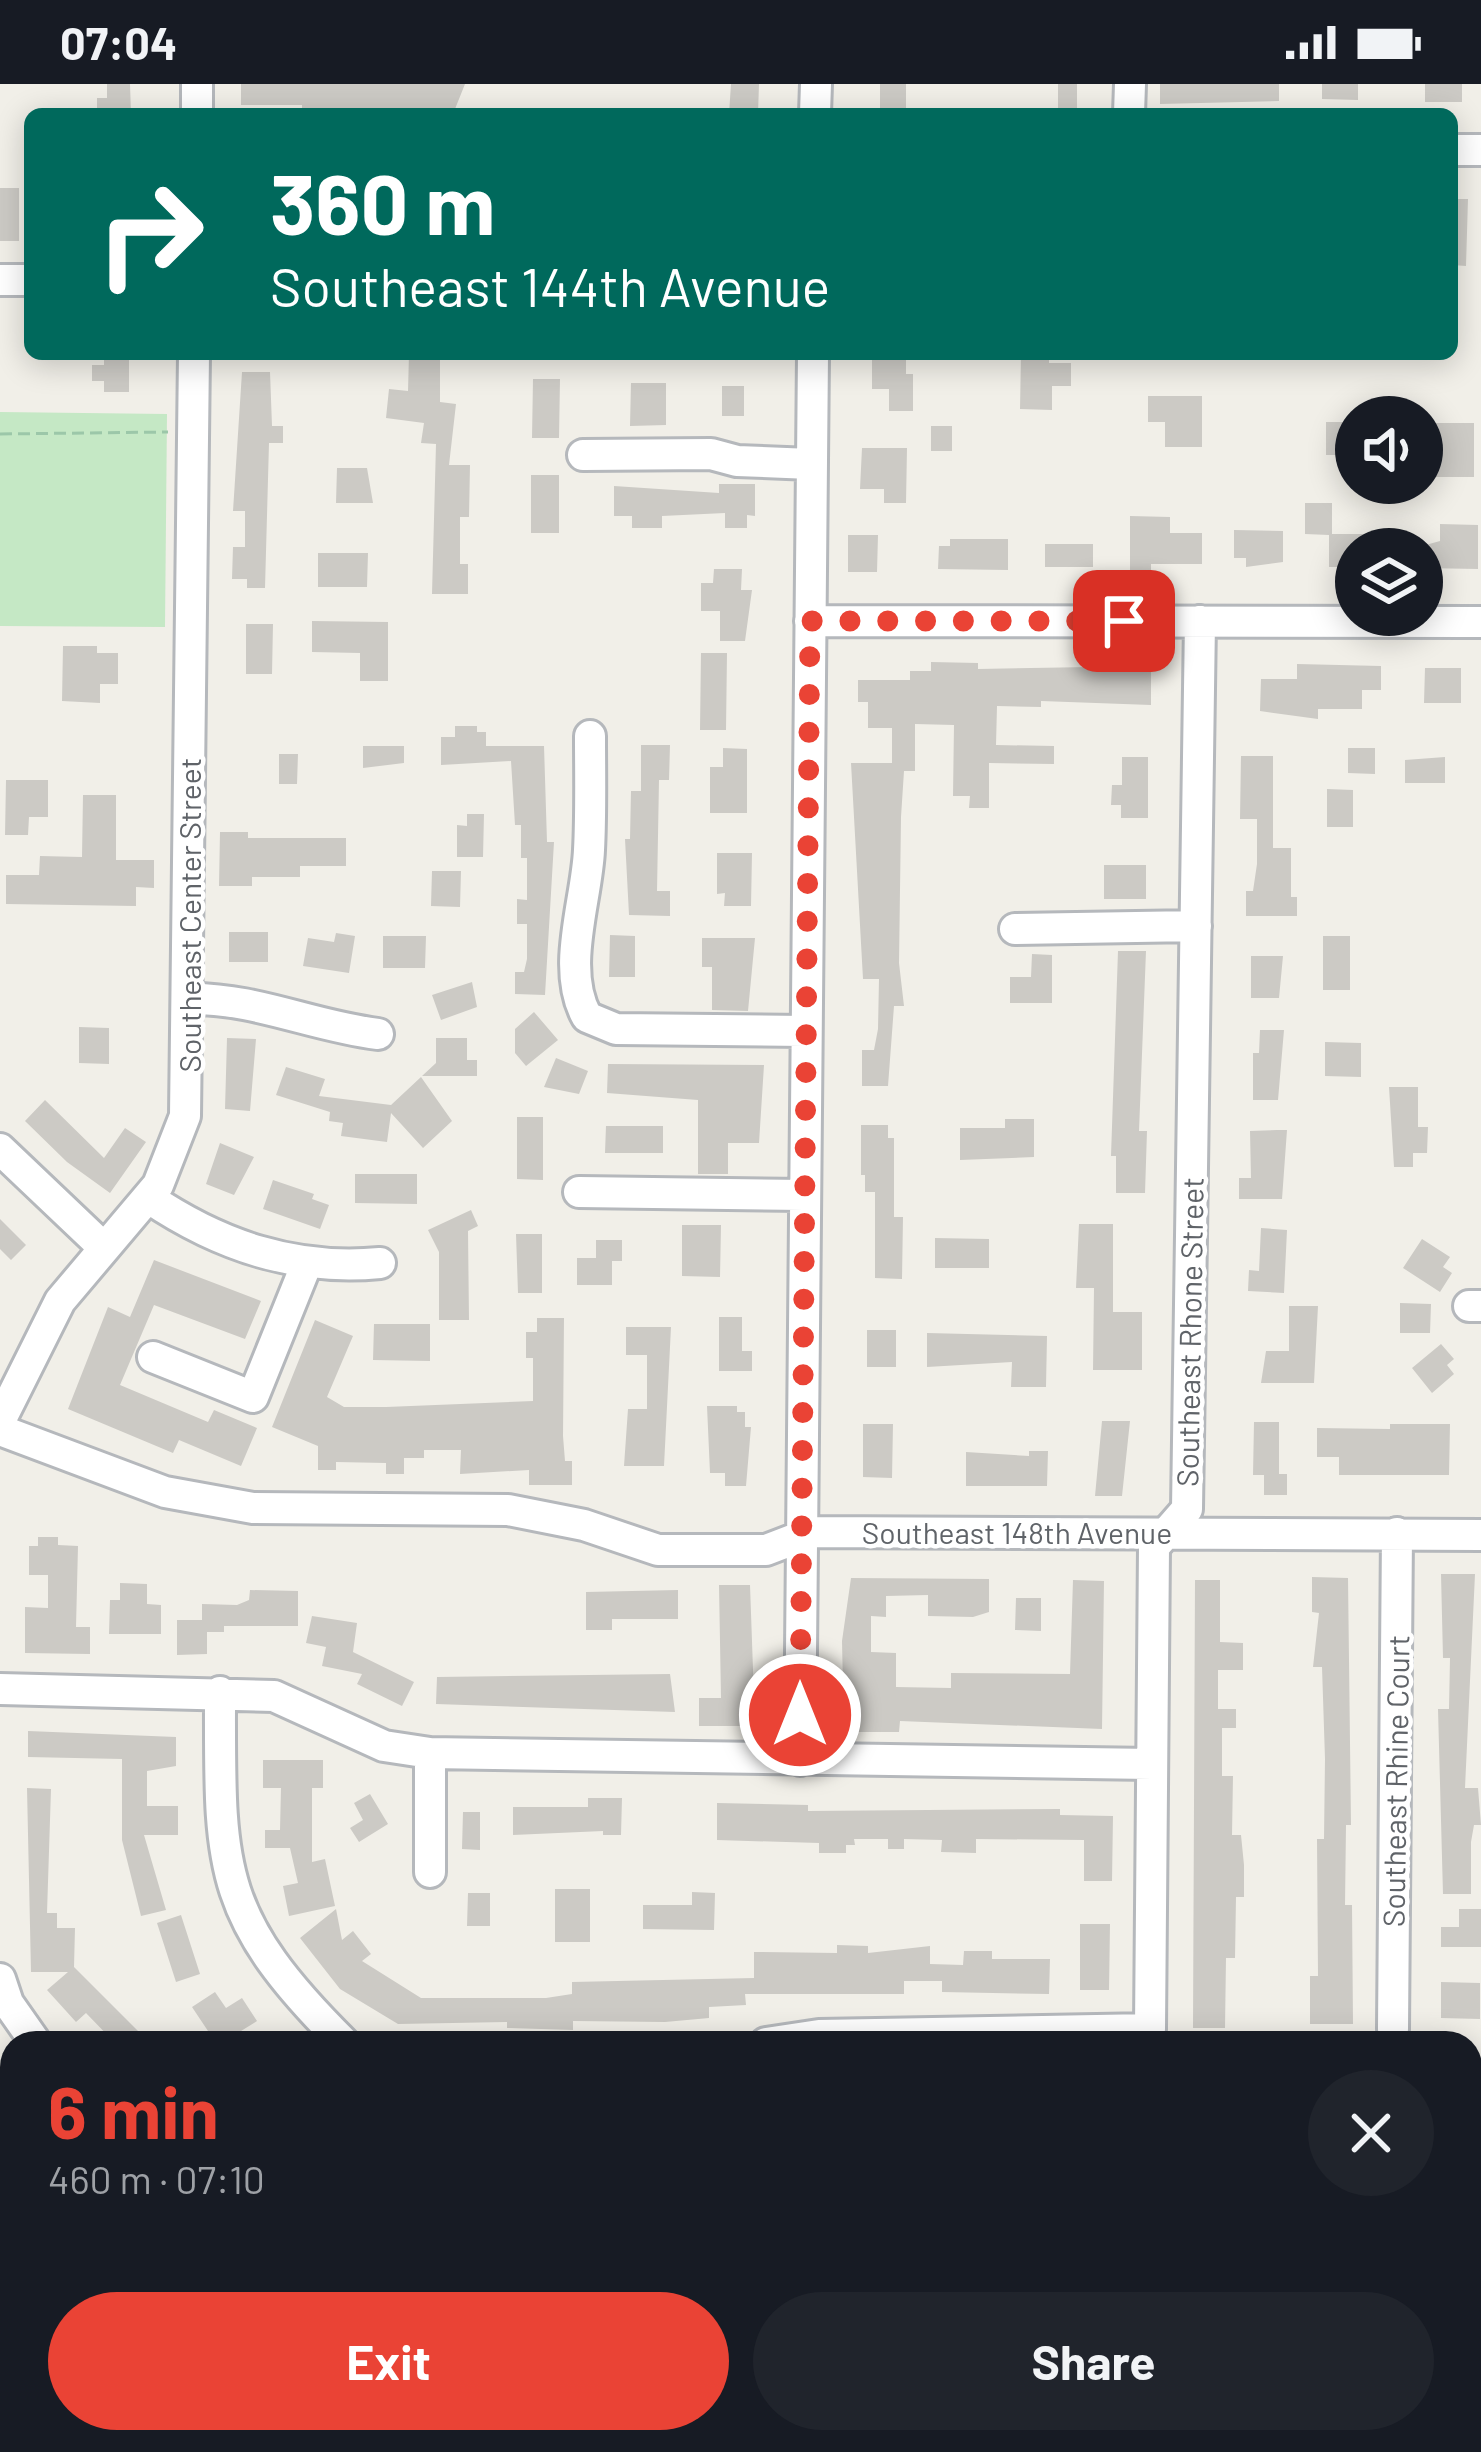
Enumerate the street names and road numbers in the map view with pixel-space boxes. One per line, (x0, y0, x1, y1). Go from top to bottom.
street label: Southeast Center Street (171, 758, 207, 1072)
street label: Southeast Rhone Street (1168, 1177, 1210, 1487)
street label: Southeast 148th Avenue (862, 1514, 1172, 1550)
street label: Southeast Rhine Court (1374, 1635, 1416, 1927)

